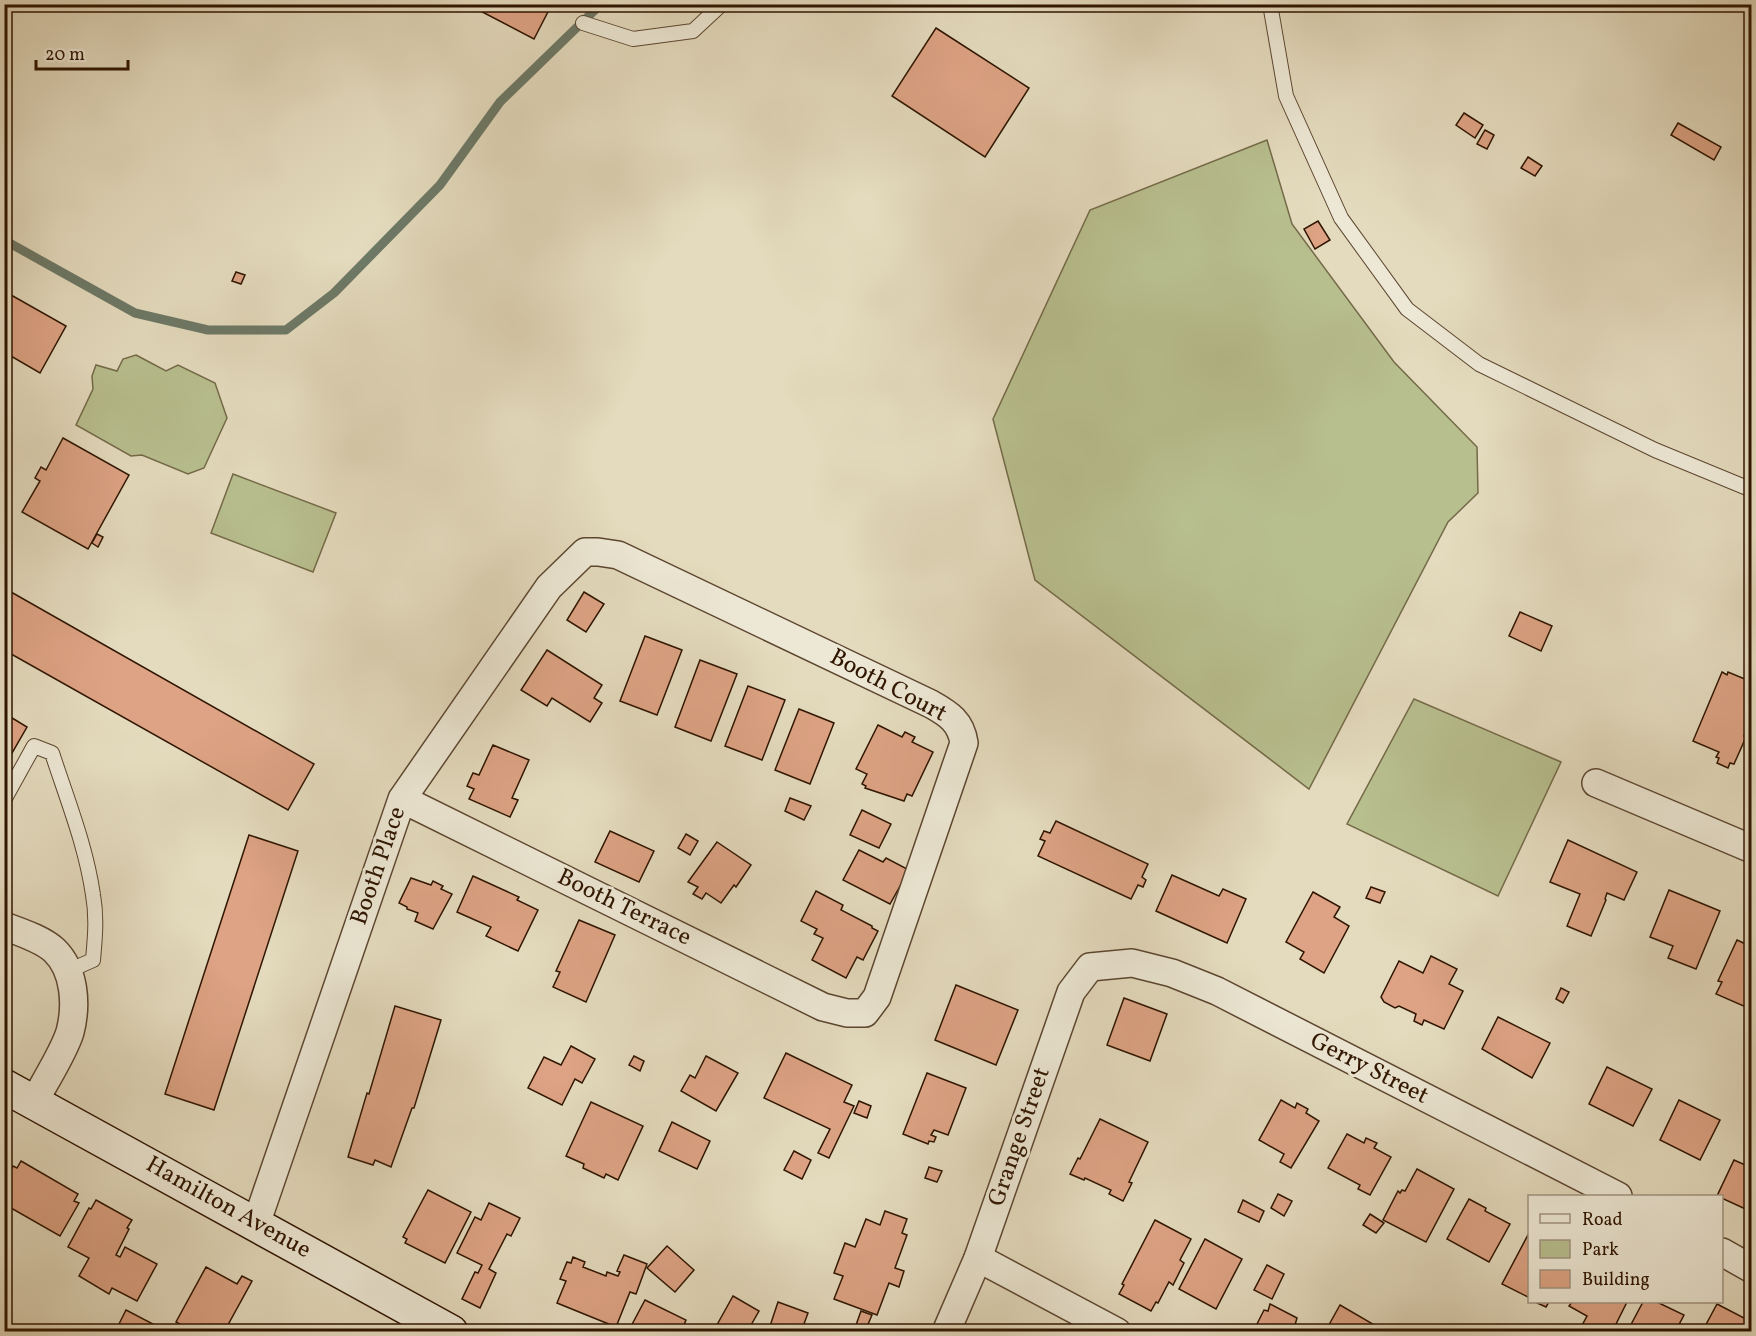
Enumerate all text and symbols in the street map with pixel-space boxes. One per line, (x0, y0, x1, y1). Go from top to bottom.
scale bar (36, 33, 128, 71)
text: 20 m (45, 43, 85, 68)
street label: Booth Court (823, 641, 953, 731)
street label: Booth Place (343, 802, 415, 930)
street label: Booth Terrace (551, 861, 697, 955)
street label: Gerry Street (1304, 1025, 1434, 1113)
street label: Grange Street (980, 1063, 1060, 1211)
street label: Hamilton Avenue (139, 1148, 317, 1268)
legend (1528, 1195, 1723, 1303)
text: Road (1582, 1208, 1623, 1233)
text: Park (1582, 1238, 1619, 1263)
text: Building (1582, 1268, 1650, 1293)

